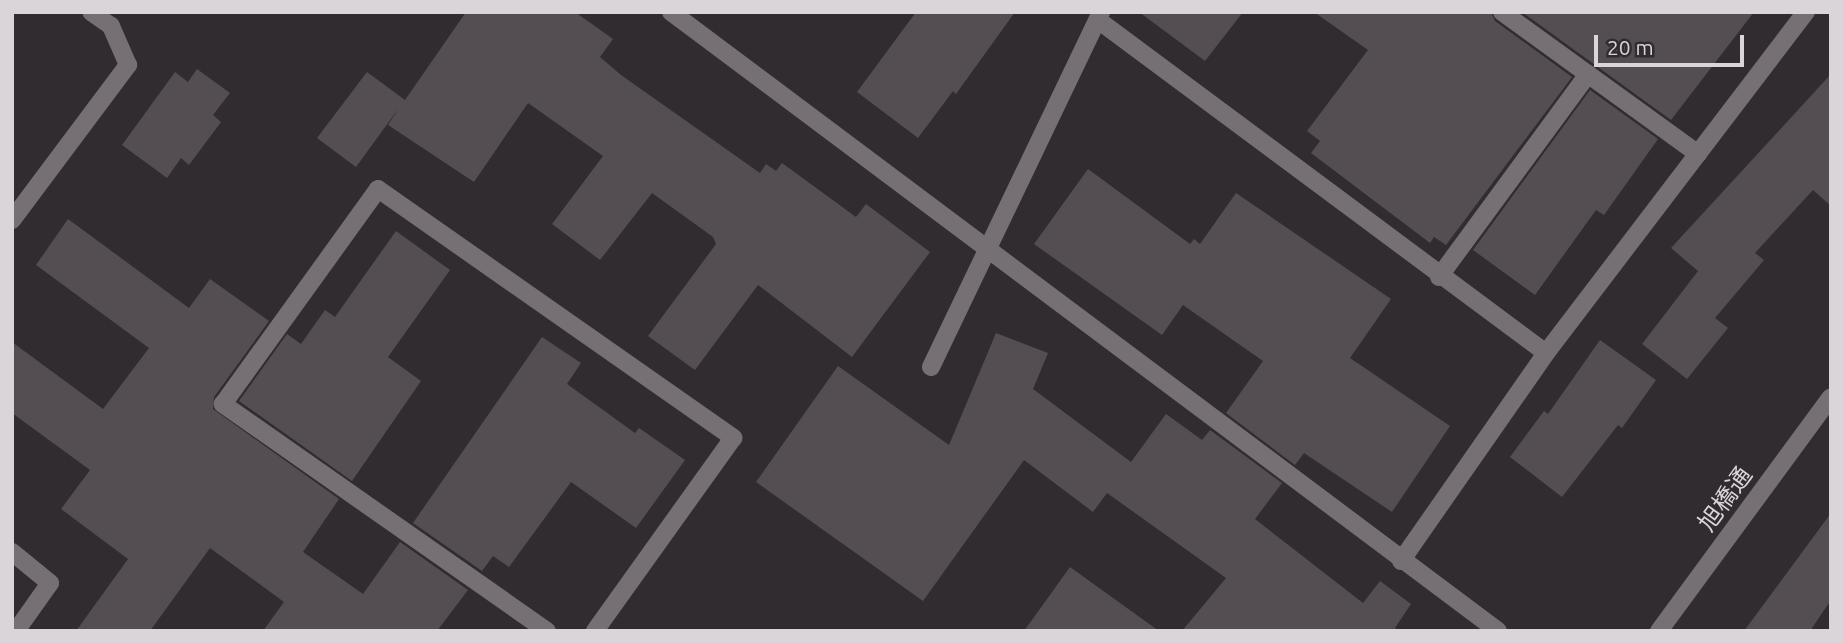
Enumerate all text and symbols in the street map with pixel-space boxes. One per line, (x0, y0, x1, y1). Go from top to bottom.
scale bar (1598, 21, 1748, 65)
text: 20 m (1607, 35, 1654, 59)
street label: 旭橋通 (1692, 461, 1758, 537)

